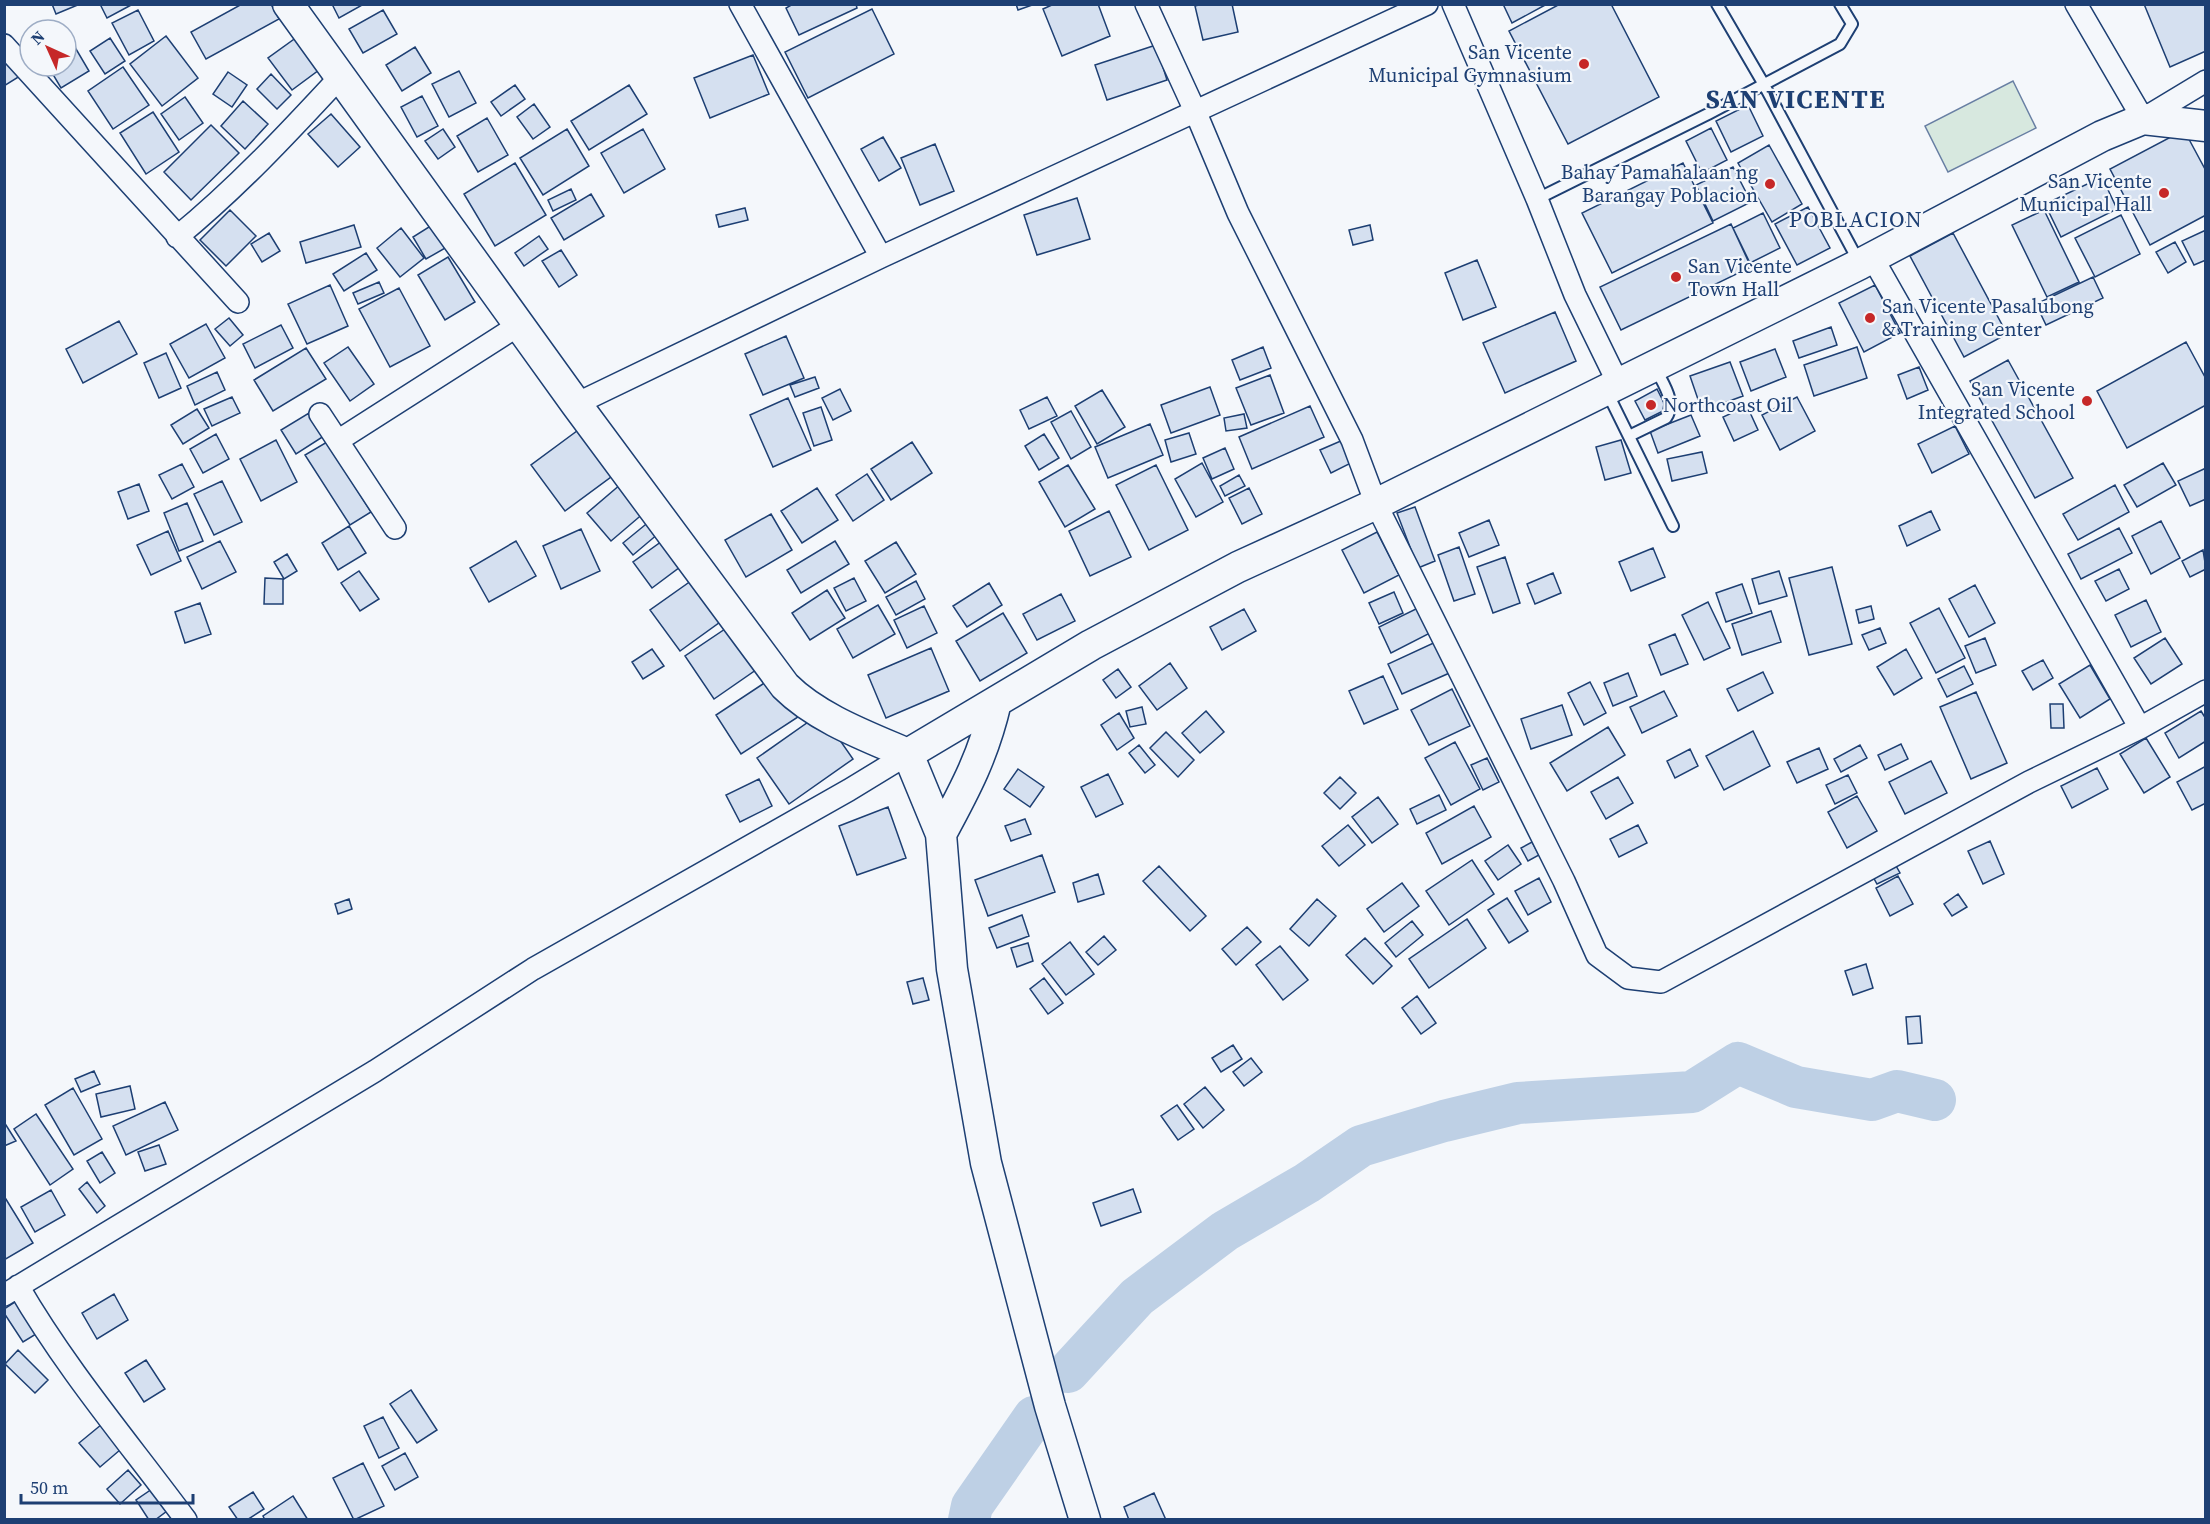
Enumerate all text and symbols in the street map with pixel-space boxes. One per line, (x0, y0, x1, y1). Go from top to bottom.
north arrow (18, 18, 78, 78)
text: N (25, 25, 50, 49)
place label: San Vicente Municipal Gymnasium (1368, 38, 1572, 89)
marker: San Vicente Municipal Gymnasium (1577, 57, 1591, 71)
district label: SAN VICENTE (1706, 81, 1886, 117)
place label: Bahay Pamahalaan ng Barangay Poblacion (1561, 158, 1758, 209)
place label: San Vicente Municipal Hall (2019, 167, 2152, 218)
marker: Bahay Pamahalaan ng Barangay Poblacion (1763, 177, 1777, 191)
marker: San Vicente Municipal Hall (2157, 186, 2171, 200)
district label: POBLACION (1789, 204, 1923, 234)
place label: San Vicente Town Hall (1688, 252, 1792, 303)
marker: San Vicente Town Hall (1669, 270, 1683, 284)
place label: San Vicente Pasalubong & Training Center (1882, 292, 2094, 343)
marker: San Vicente Pasalubong & Training Center (1863, 311, 1877, 325)
place label: San Vicente Integrated School (1918, 375, 2075, 426)
place label: Northcoast Oil (1663, 391, 1793, 419)
marker: San Vicente Integrated School (2080, 394, 2094, 408)
marker: Northcoast Oil (1644, 398, 1658, 412)
scale bar (21, 1467, 194, 1505)
text: 50 m (30, 1475, 68, 1500)

